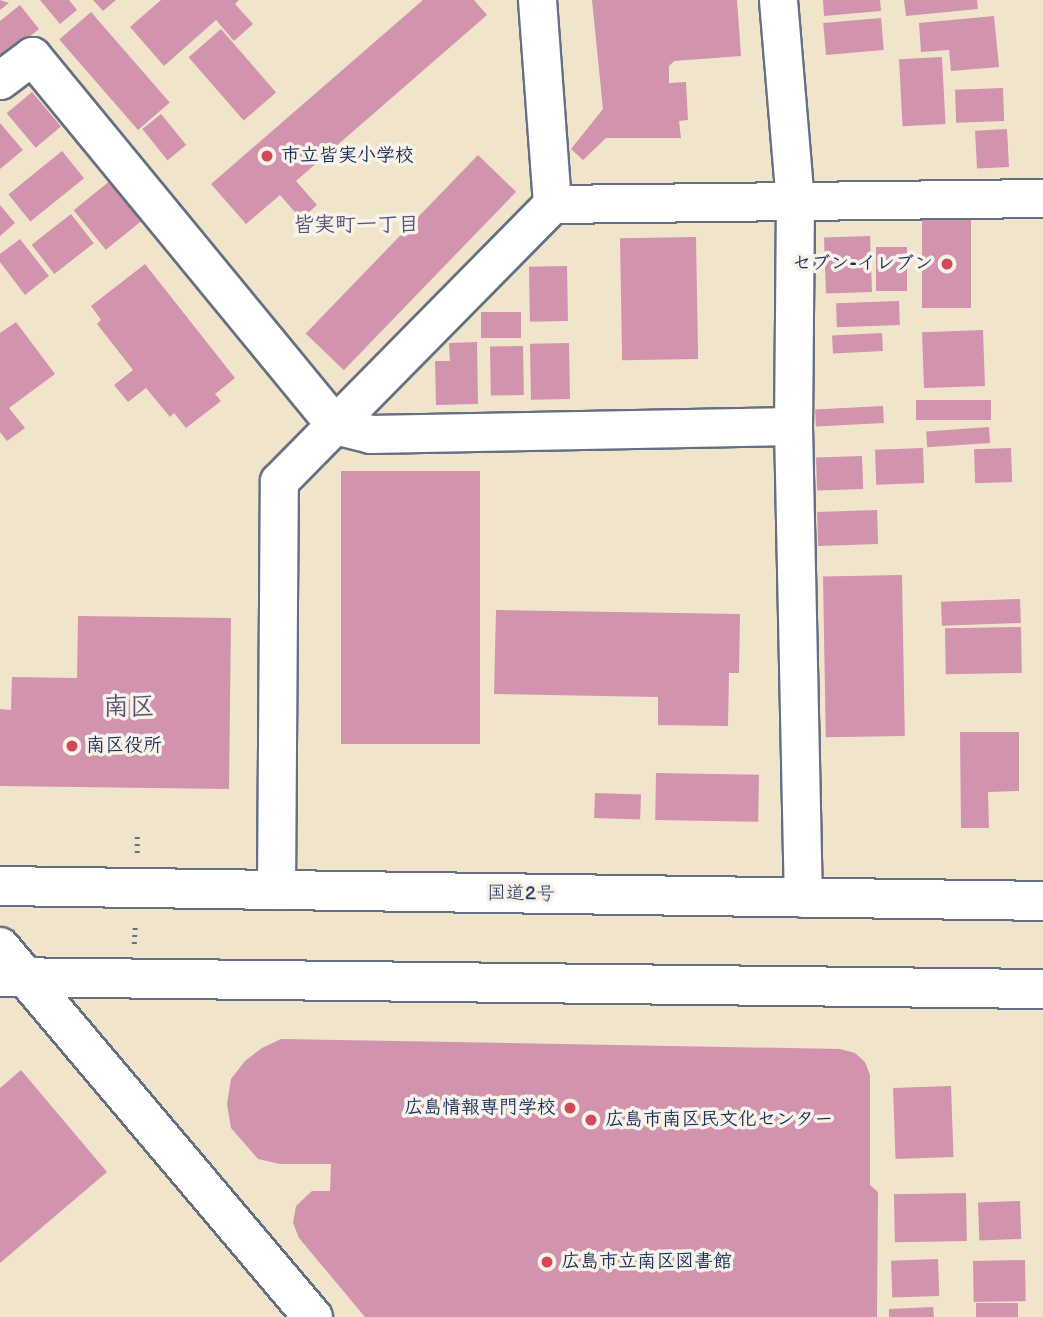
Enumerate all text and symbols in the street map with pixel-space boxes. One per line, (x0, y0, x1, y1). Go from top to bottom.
place label: 市立皆実小学校 (281, 145, 414, 167)
marker: 市立皆実小学校 (259, 148, 275, 164)
district label: 皆実町一丁目 (293, 212, 419, 238)
place label: セブン-イレブン (792, 253, 933, 275)
marker: セブン-イレブン (939, 256, 955, 272)
district label: 南区 (103, 692, 155, 724)
place label: 南区役所 (86, 735, 162, 757)
marker: 南区役所 (64, 738, 80, 754)
street label: 国道2号 (487, 882, 555, 906)
place label: 広島情報専門学校 (404, 1097, 556, 1119)
marker: 広島情報専門学校 (562, 1100, 578, 1116)
place label: 広島市南区民文化センター (605, 1109, 833, 1131)
marker: 広島市南区民文化センター (583, 1112, 599, 1128)
place label: 広島市立南区図書館 (561, 1251, 732, 1273)
marker: 広島市立南区図書館 (539, 1254, 555, 1270)

